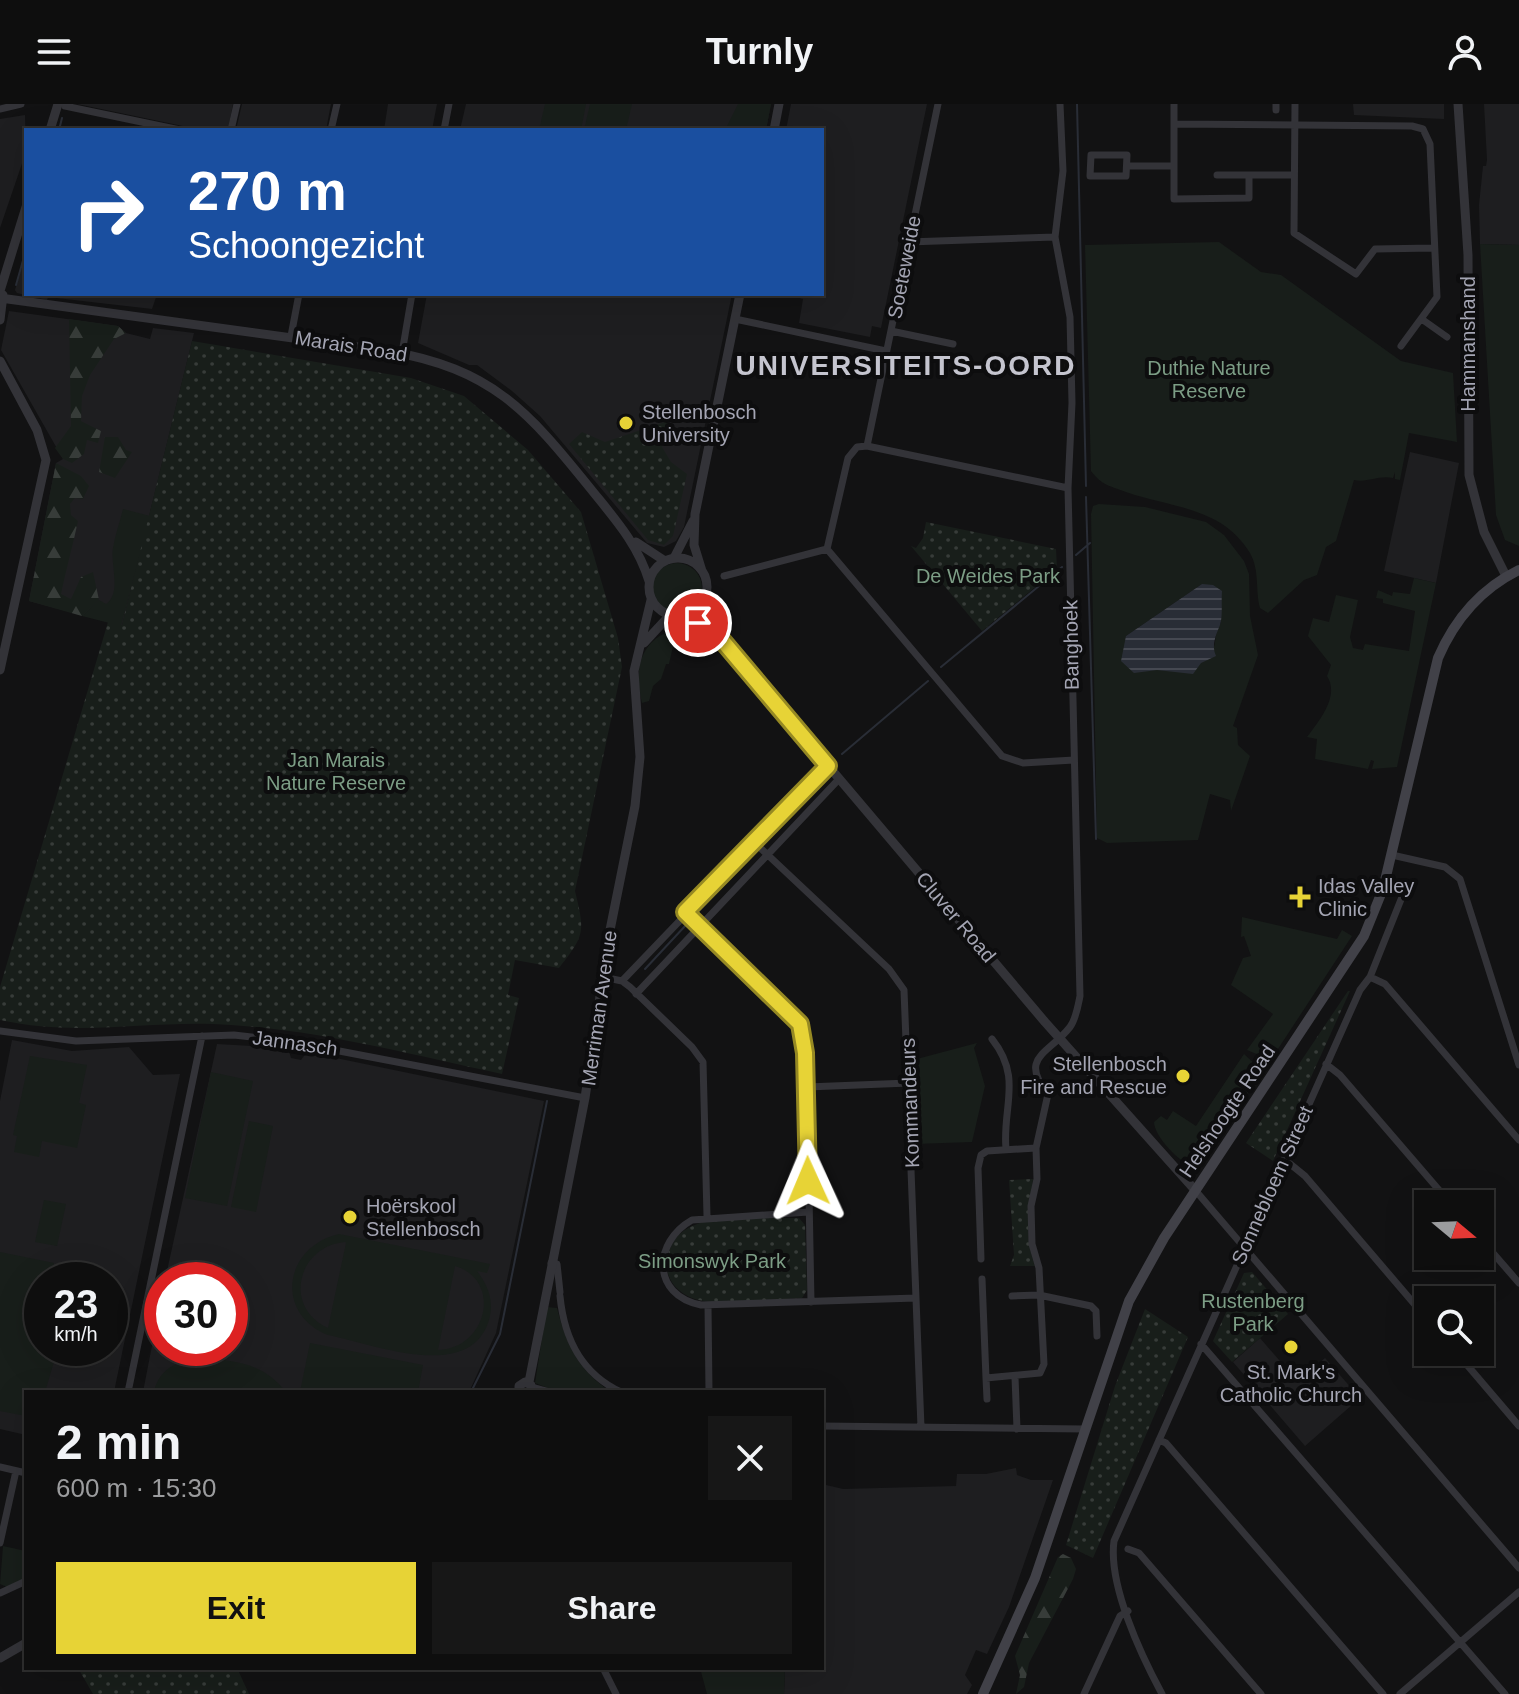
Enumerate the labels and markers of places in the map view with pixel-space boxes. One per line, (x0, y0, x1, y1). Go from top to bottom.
place label: Stellenbosch University (642, 401, 757, 446)
marker: Stellenbosch University (617, 414, 635, 432)
pin (664, 589, 732, 657)
place label: Idas Valley Clinic (1318, 875, 1414, 920)
marker: Idas Valley Clinic (1289, 886, 1311, 908)
place label: Stellenbosch Fire and Rescue (1020, 1053, 1167, 1098)
marker: Stellenbosch Fire and Rescue (1174, 1067, 1192, 1085)
place label: Hoërskool Stellenbosch (366, 1195, 481, 1240)
marker: Hoërskool Stellenbosch (341, 1208, 359, 1226)
marker: St. Mark's Catholic Church (1282, 1338, 1300, 1356)
place label: St. Mark's Catholic Church (1220, 1361, 1362, 1406)

